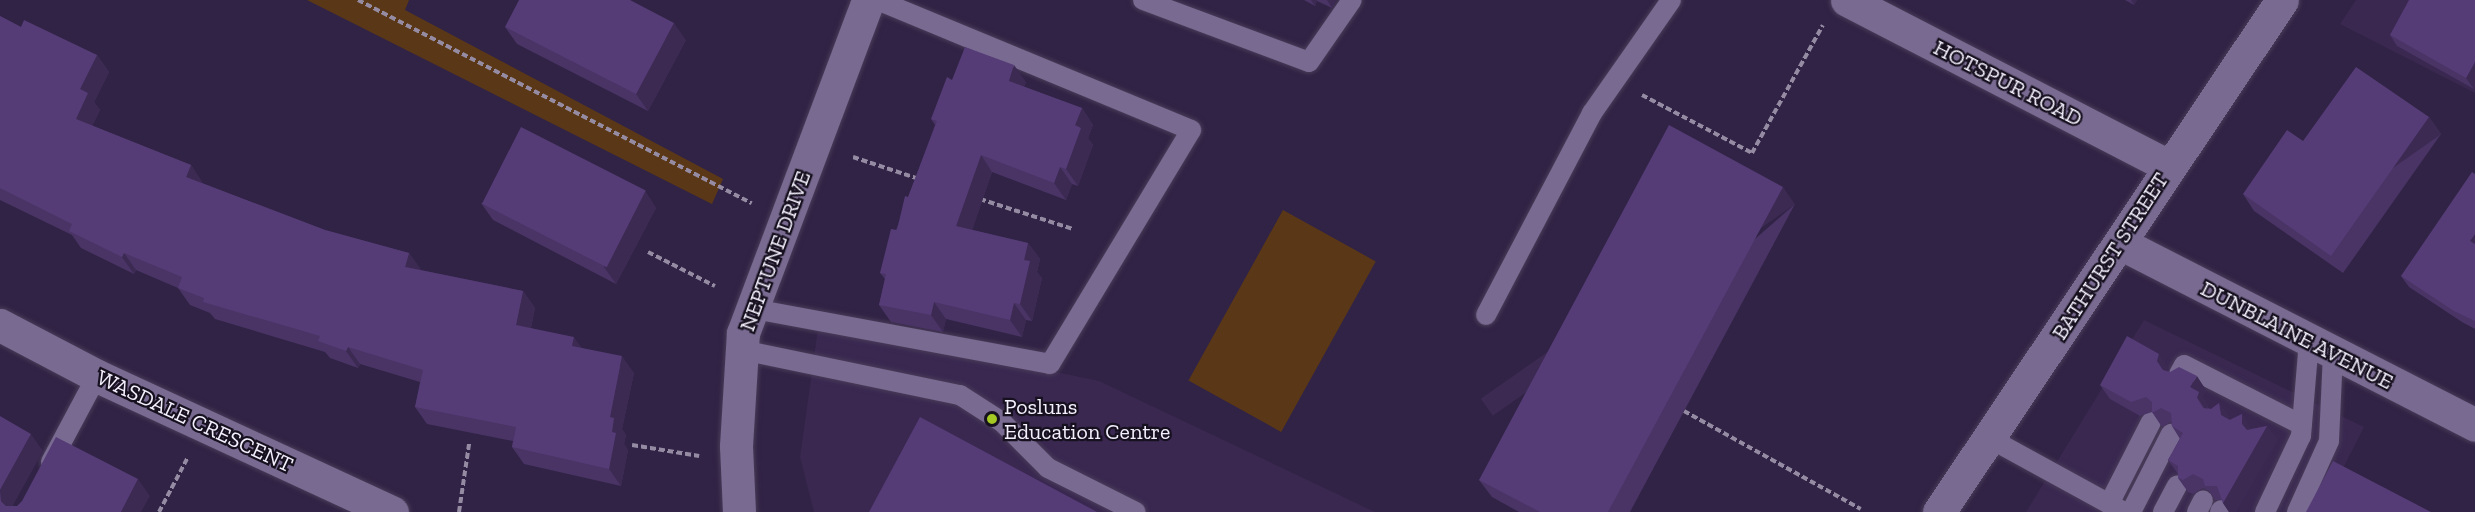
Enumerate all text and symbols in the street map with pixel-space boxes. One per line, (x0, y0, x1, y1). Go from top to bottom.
street label: HOTSPUR ROAD (1929, 34, 2087, 132)
street label: NEPTUNE DRIVE (734, 167, 816, 335)
street label: BATHURST STREET (2046, 167, 2174, 345)
street label: DUNBLAINE AVENUE (2196, 275, 2398, 395)
street label: WASDALE CRESCENT (93, 364, 297, 478)
place label: Posluns Education Centre (1004, 393, 1170, 445)
marker: Posluns Education Centre (985, 412, 999, 426)

